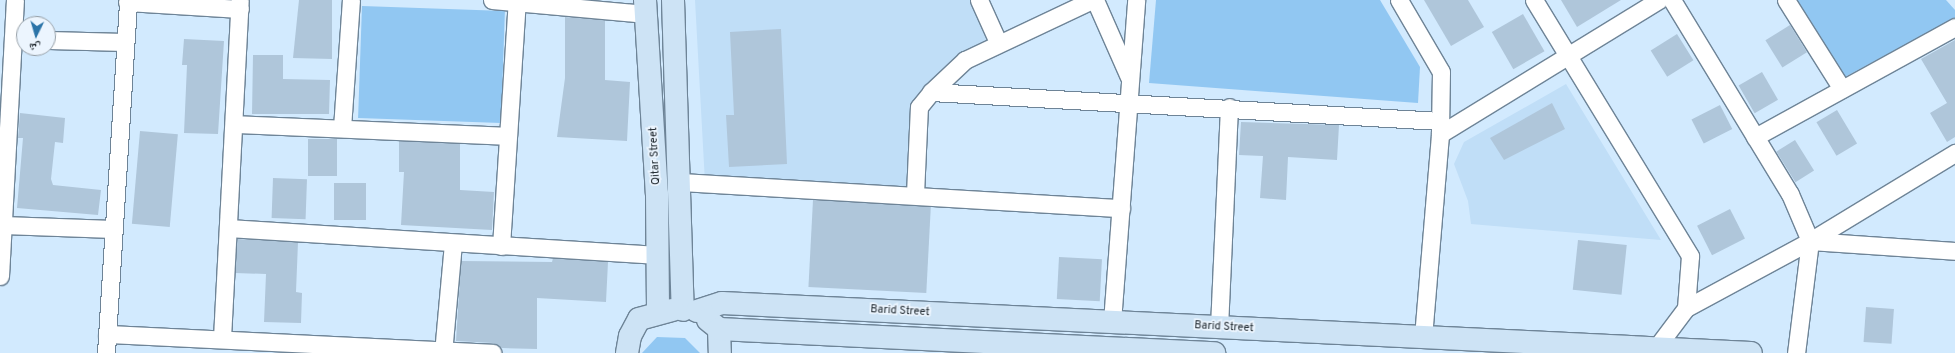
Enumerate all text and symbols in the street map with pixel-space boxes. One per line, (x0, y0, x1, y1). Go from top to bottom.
north arrow (16, 16, 56, 56)
text: ش (29, 39, 41, 54)
street label: Qitar Street (647, 127, 663, 185)
street label: Barid Street (870, 303, 930, 319)
street label: Barid Street (1194, 319, 1254, 335)

